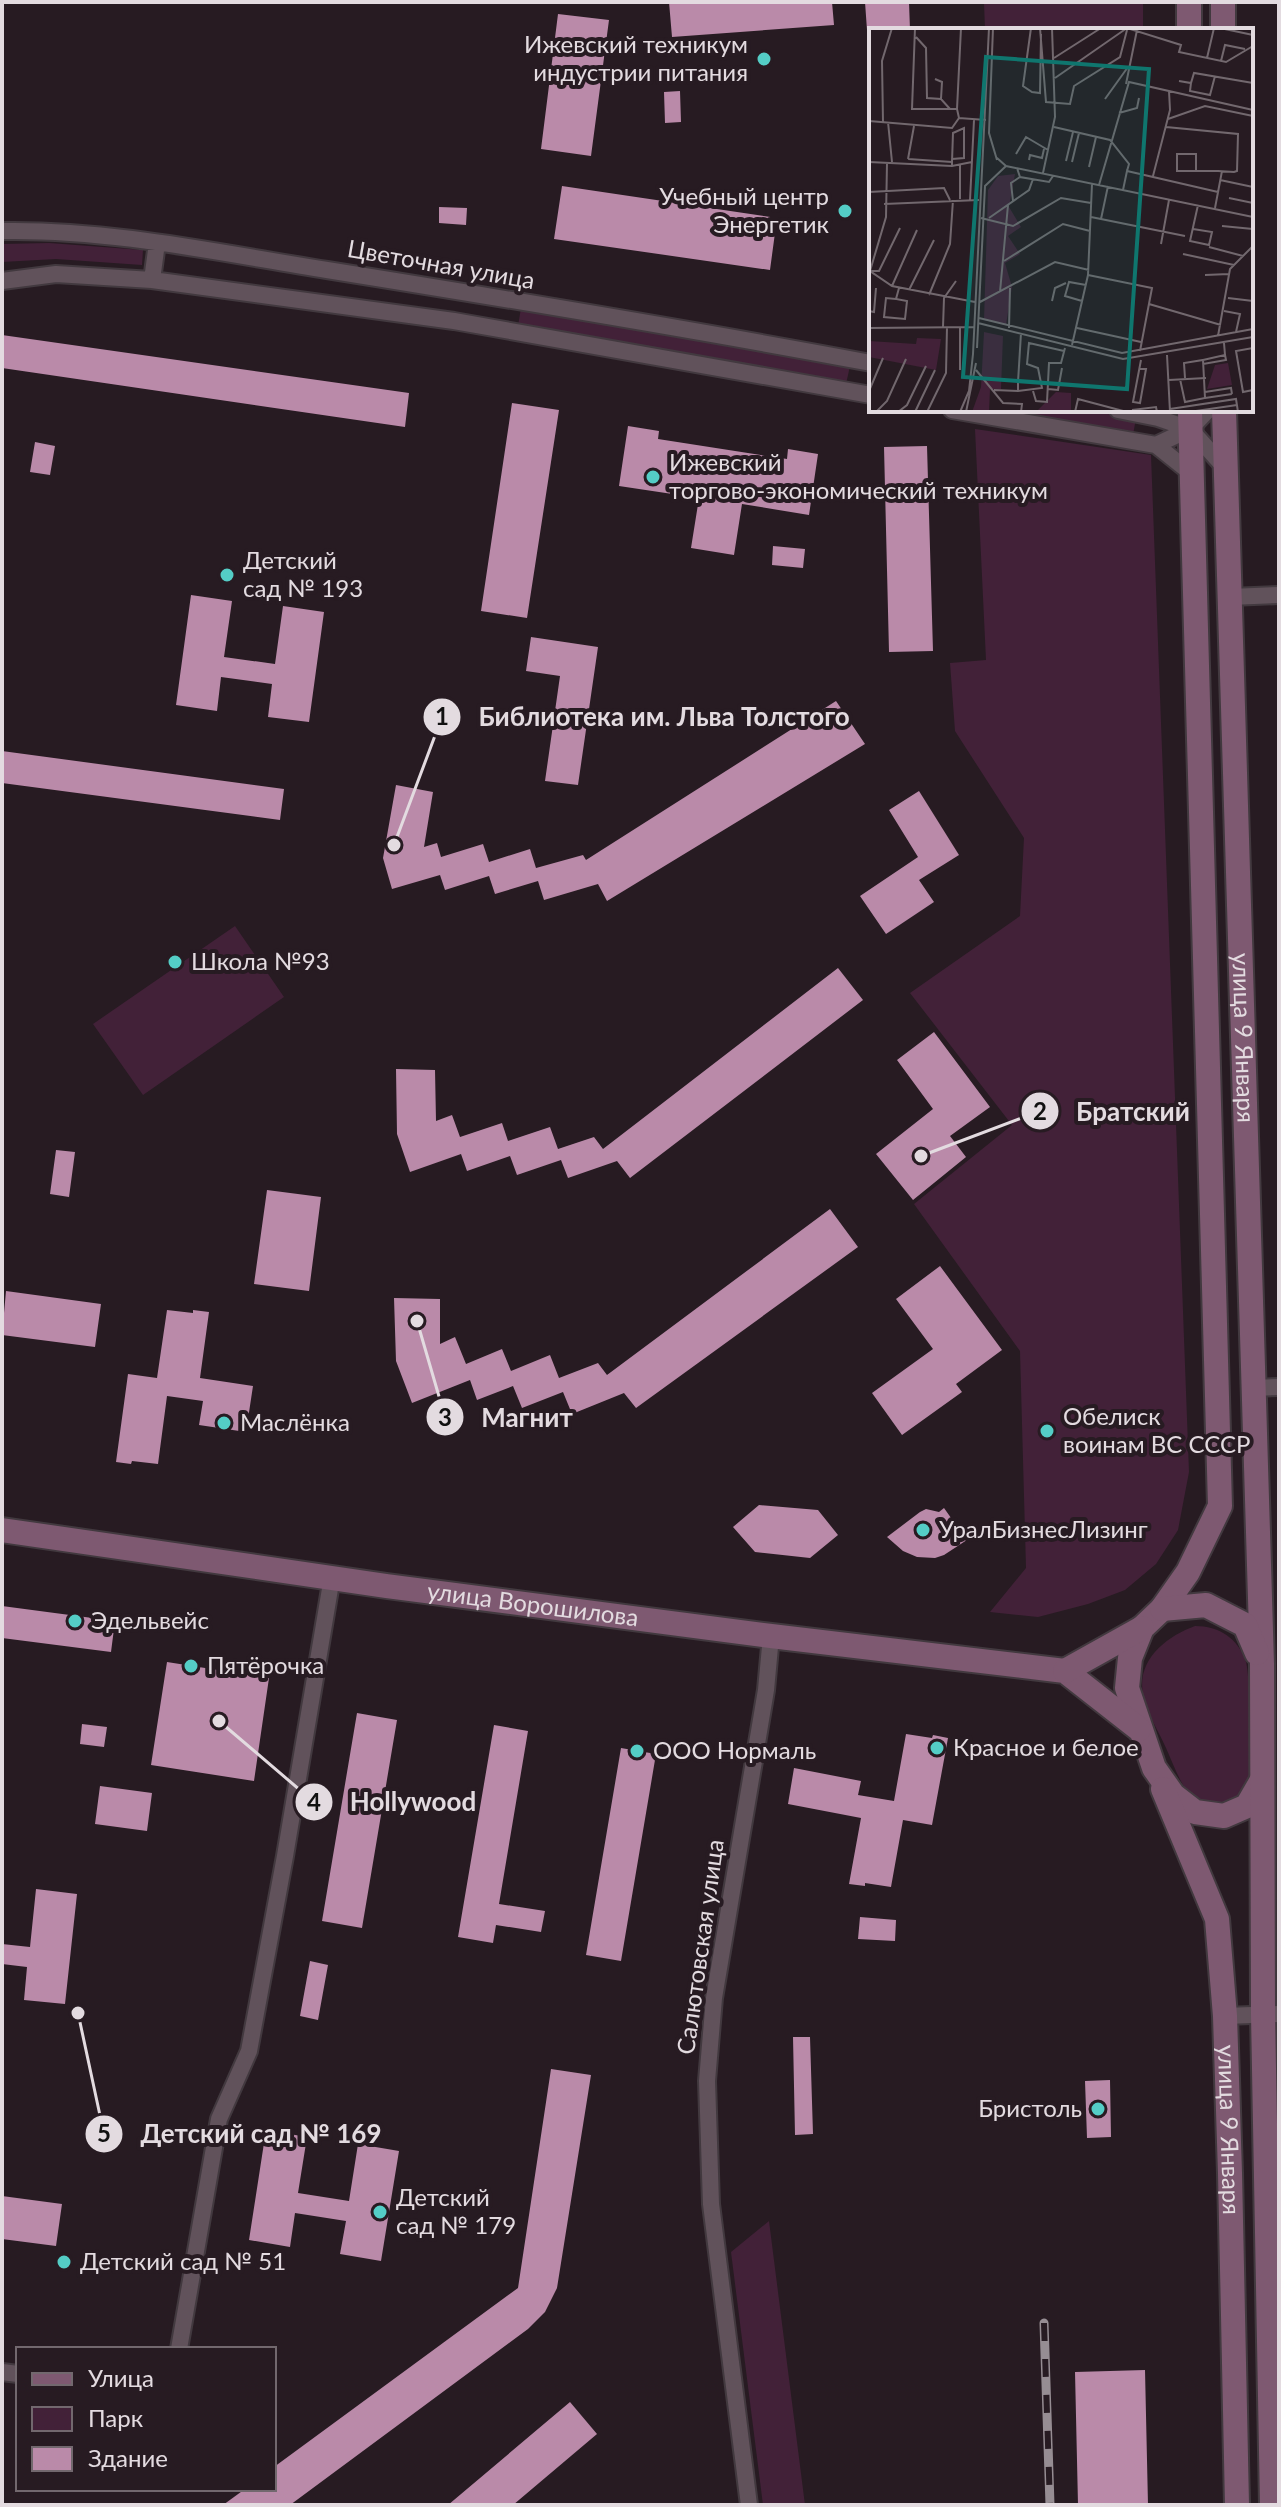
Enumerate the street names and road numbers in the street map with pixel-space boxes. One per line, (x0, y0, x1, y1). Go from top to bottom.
street label: Цветочная улица (345, 233, 537, 294)
street label: улица 9 Января (1227, 952, 1262, 1123)
street label: улица Ворошилова (426, 1575, 640, 1632)
street label: Салютовская улица (670, 1837, 729, 2056)
street label: улица 9 Января (1213, 2044, 1247, 2215)

